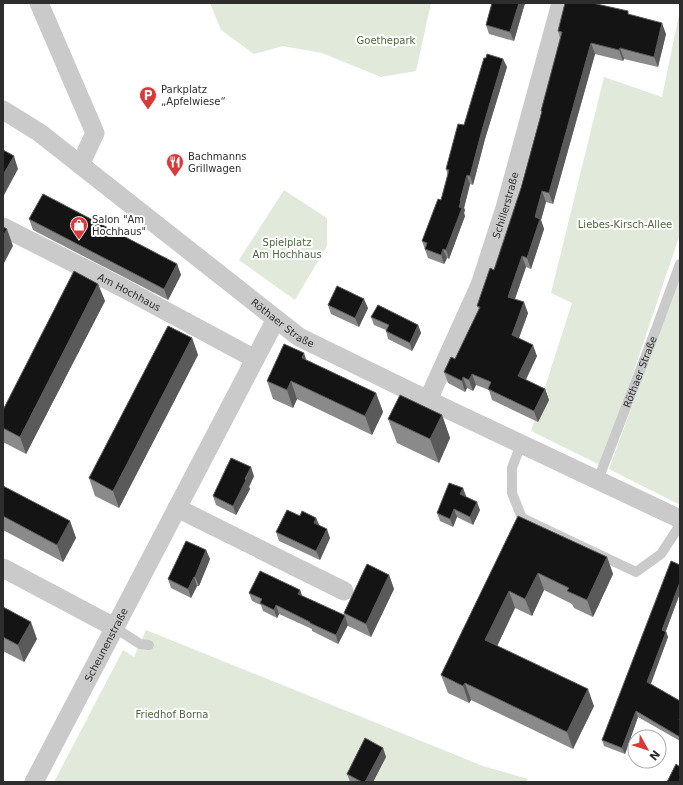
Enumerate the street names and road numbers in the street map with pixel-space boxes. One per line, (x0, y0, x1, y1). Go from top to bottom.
street label: Schillerstraße (490, 171, 520, 240)
street label: Am Hochhaus (96, 271, 163, 313)
street label: Röthaer Straße (249, 296, 316, 349)
street label: Röthaer Straße (621, 334, 658, 409)
street label: Scheunenstraße (82, 606, 130, 683)

